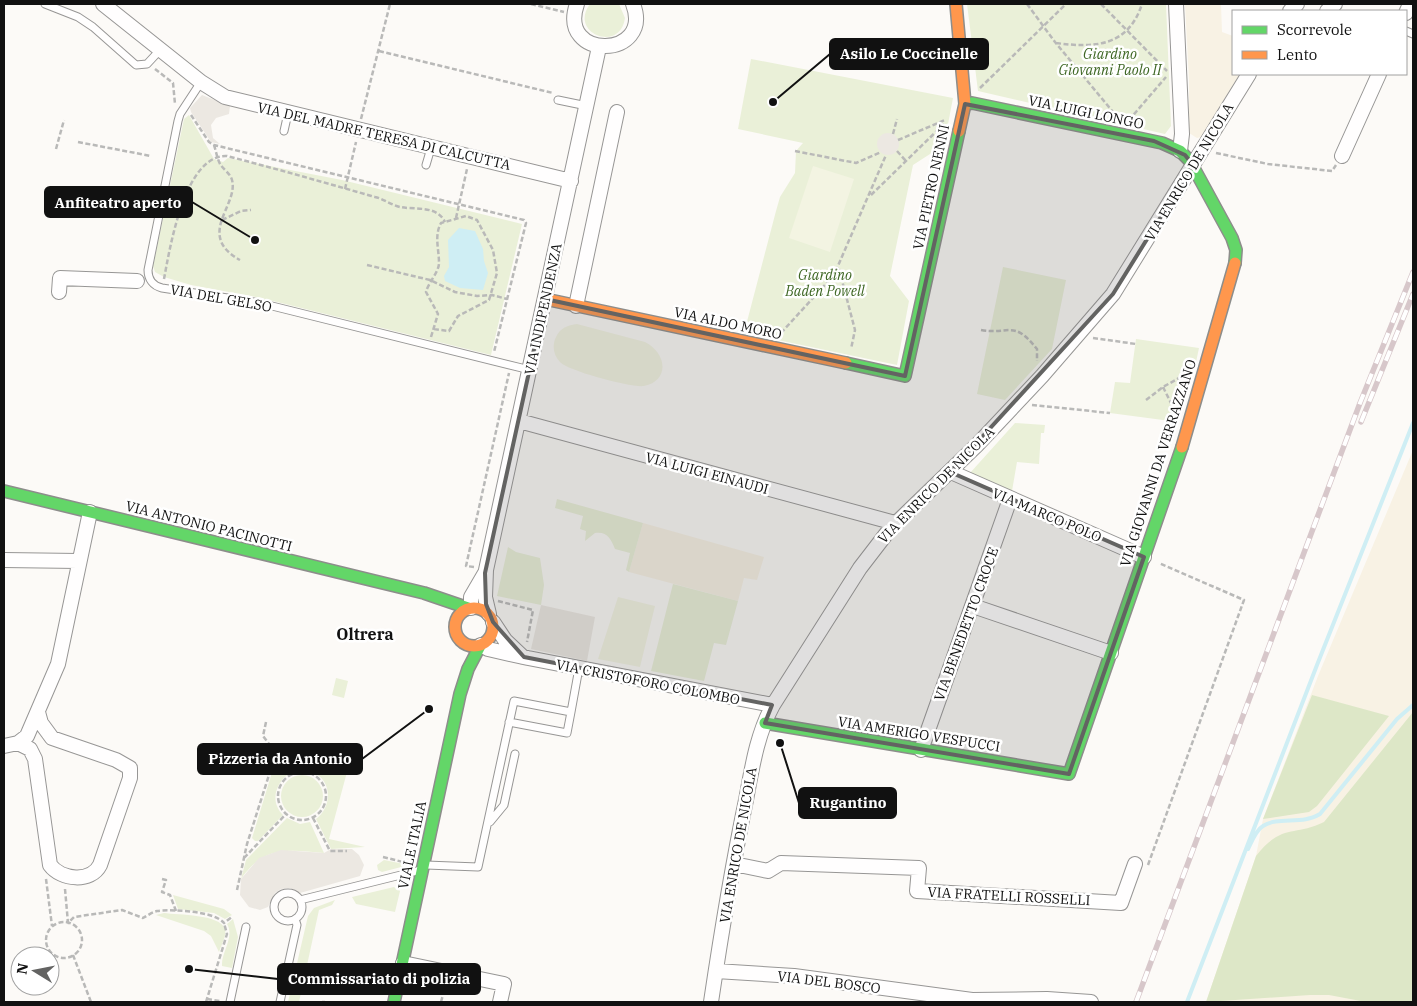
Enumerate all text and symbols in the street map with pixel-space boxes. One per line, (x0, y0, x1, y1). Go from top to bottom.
legend (1232, 10, 1407, 75)
text: Scorrevole (1277, 20, 1352, 39)
callout: Asilo Le Coccinelle (830, 39, 988, 69)
text: Asilo Le Coccinelle (840, 44, 978, 63)
park label: Giardino Giovanni Paolo II (1059, 45, 1163, 79)
text: Lento (1277, 45, 1317, 64)
street label: VIA LUIGI LONGO (1027, 91, 1145, 133)
street label: VIA DEL MADRE TERESA DI CALCUTTA (256, 98, 513, 174)
street label: VIA ENRICO DE NICOLA (1141, 99, 1238, 244)
street label: VIA PIETRO NENNI (909, 123, 953, 251)
callout: Anfiteatro aperto (45, 187, 192, 217)
text: Anfiteatro aperto (55, 193, 182, 212)
street label: VIA INDIPENDENZA (520, 241, 566, 377)
park label: Giardino Baden Powell (784, 266, 866, 300)
street label: VIA DEL GELSO (169, 280, 273, 316)
street label: VIA ALDO MORO (672, 303, 784, 343)
street label: VIA GIOVANNI DA VERRAZZANO (1116, 357, 1200, 569)
street label: VIA ENRICO DE NICOLA (874, 422, 999, 547)
street label: VIA LUIGI EINAUDI (643, 448, 771, 498)
street label: VIA MARCO POLO (990, 484, 1104, 546)
street label: VIA ANTONIO PACINOTTI (124, 497, 294, 555)
street label: VIA BENEDETTO CROCE (930, 545, 1002, 703)
district label: Oltrera (336, 624, 394, 644)
street label: VIA CRISTOFORO COLOMBO (554, 655, 742, 709)
street label: VIA AMERIGO VESPUCCI (837, 712, 1002, 756)
callout: Pizzeria da Antonio (198, 744, 362, 774)
text: Pizzeria da Antonio (208, 749, 352, 768)
street label: VIA ENRICO DE NICOLA (715, 765, 761, 924)
callout: Rugantino (799, 788, 896, 818)
text: Rugantino (809, 793, 887, 812)
street label: VIALE ITALIA (394, 799, 430, 891)
street label: VIA FRATELLI ROSSELLI (927, 883, 1091, 909)
north arrow (10, 946, 60, 996)
text: N (12, 962, 32, 976)
callout: Commissariato di polizia (278, 964, 480, 994)
street label: VIA DEL BOSCO (776, 967, 882, 997)
text: Commissariato di polizia (288, 969, 471, 988)

